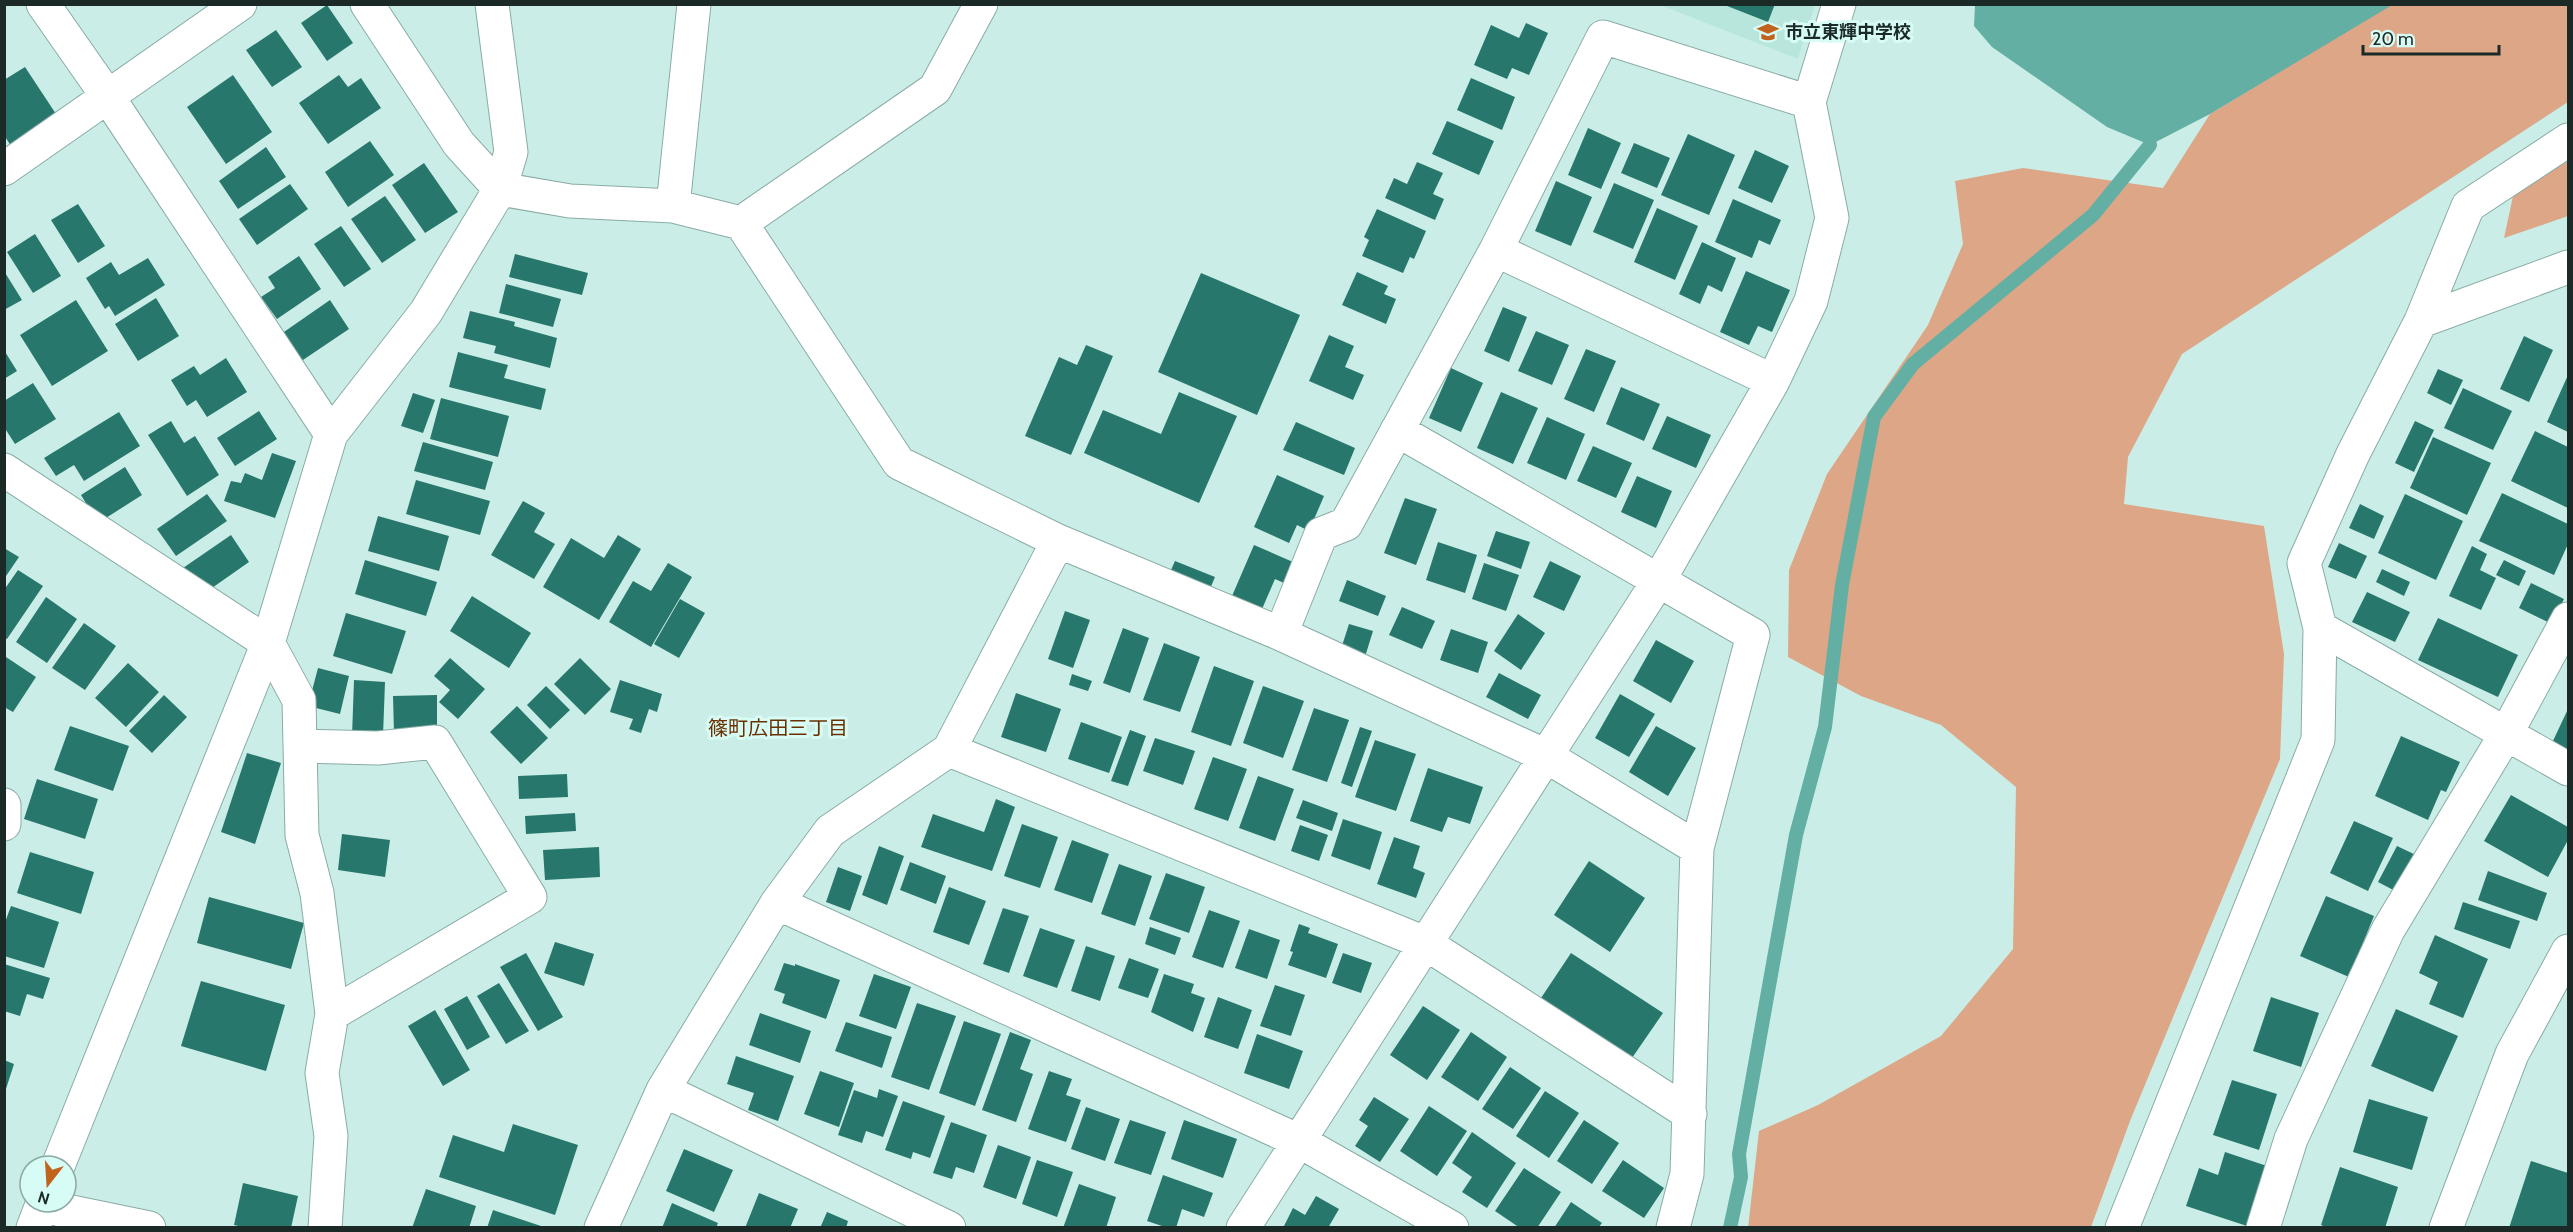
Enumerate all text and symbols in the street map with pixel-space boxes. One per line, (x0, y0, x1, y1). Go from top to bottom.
scale bar (2363, 18, 2500, 56)
school or university icon: 市立東輝中学校 (1756, 20, 1780, 44)
place label: 市立東輝中学校 (1785, 21, 1911, 43)
text: 20 m (2372, 28, 2414, 50)
district label: 篠町広田三丁目 (708, 716, 848, 740)
north arrow (18, 1154, 78, 1214)
text: N (36, 1187, 52, 1209)

